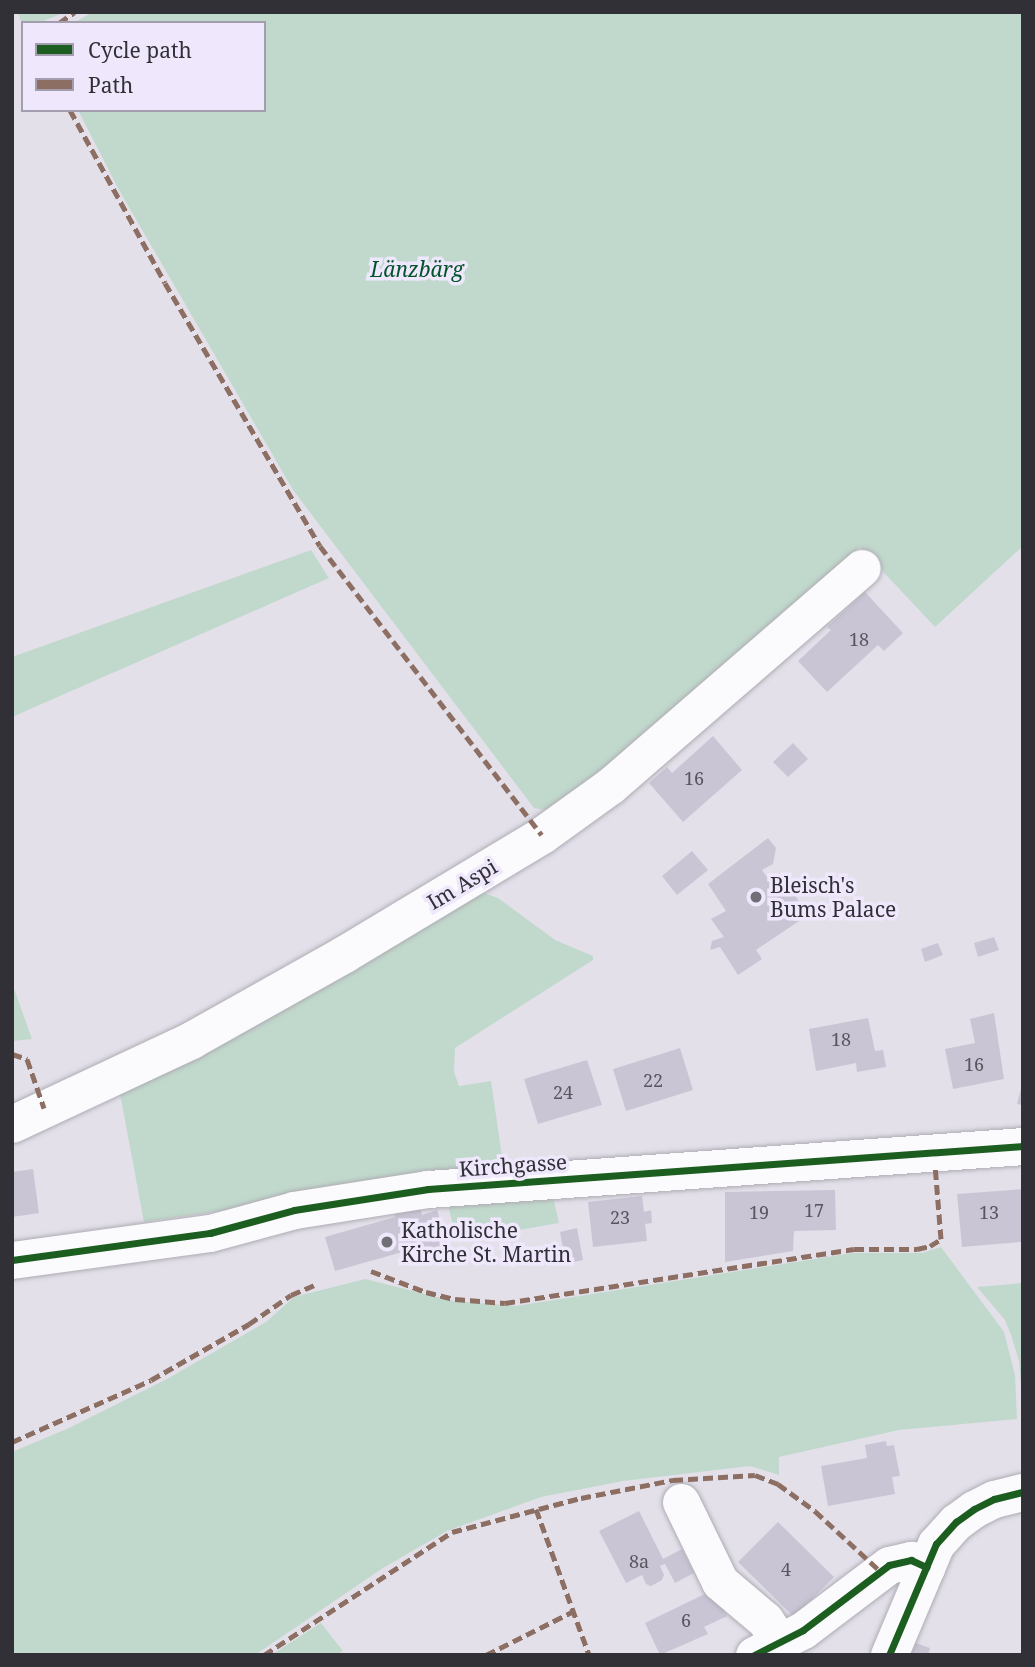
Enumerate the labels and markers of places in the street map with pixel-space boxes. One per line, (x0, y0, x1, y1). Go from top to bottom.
place label: Bleisch's Bums Palace (770, 872, 896, 922)
marker: Bleisch's Bums Palace (748, 889, 764, 905)
place label: Katholische Kirche St. Martin (401, 1217, 571, 1267)
marker: Katholische Kirche St. Martin (379, 1234, 395, 1250)

